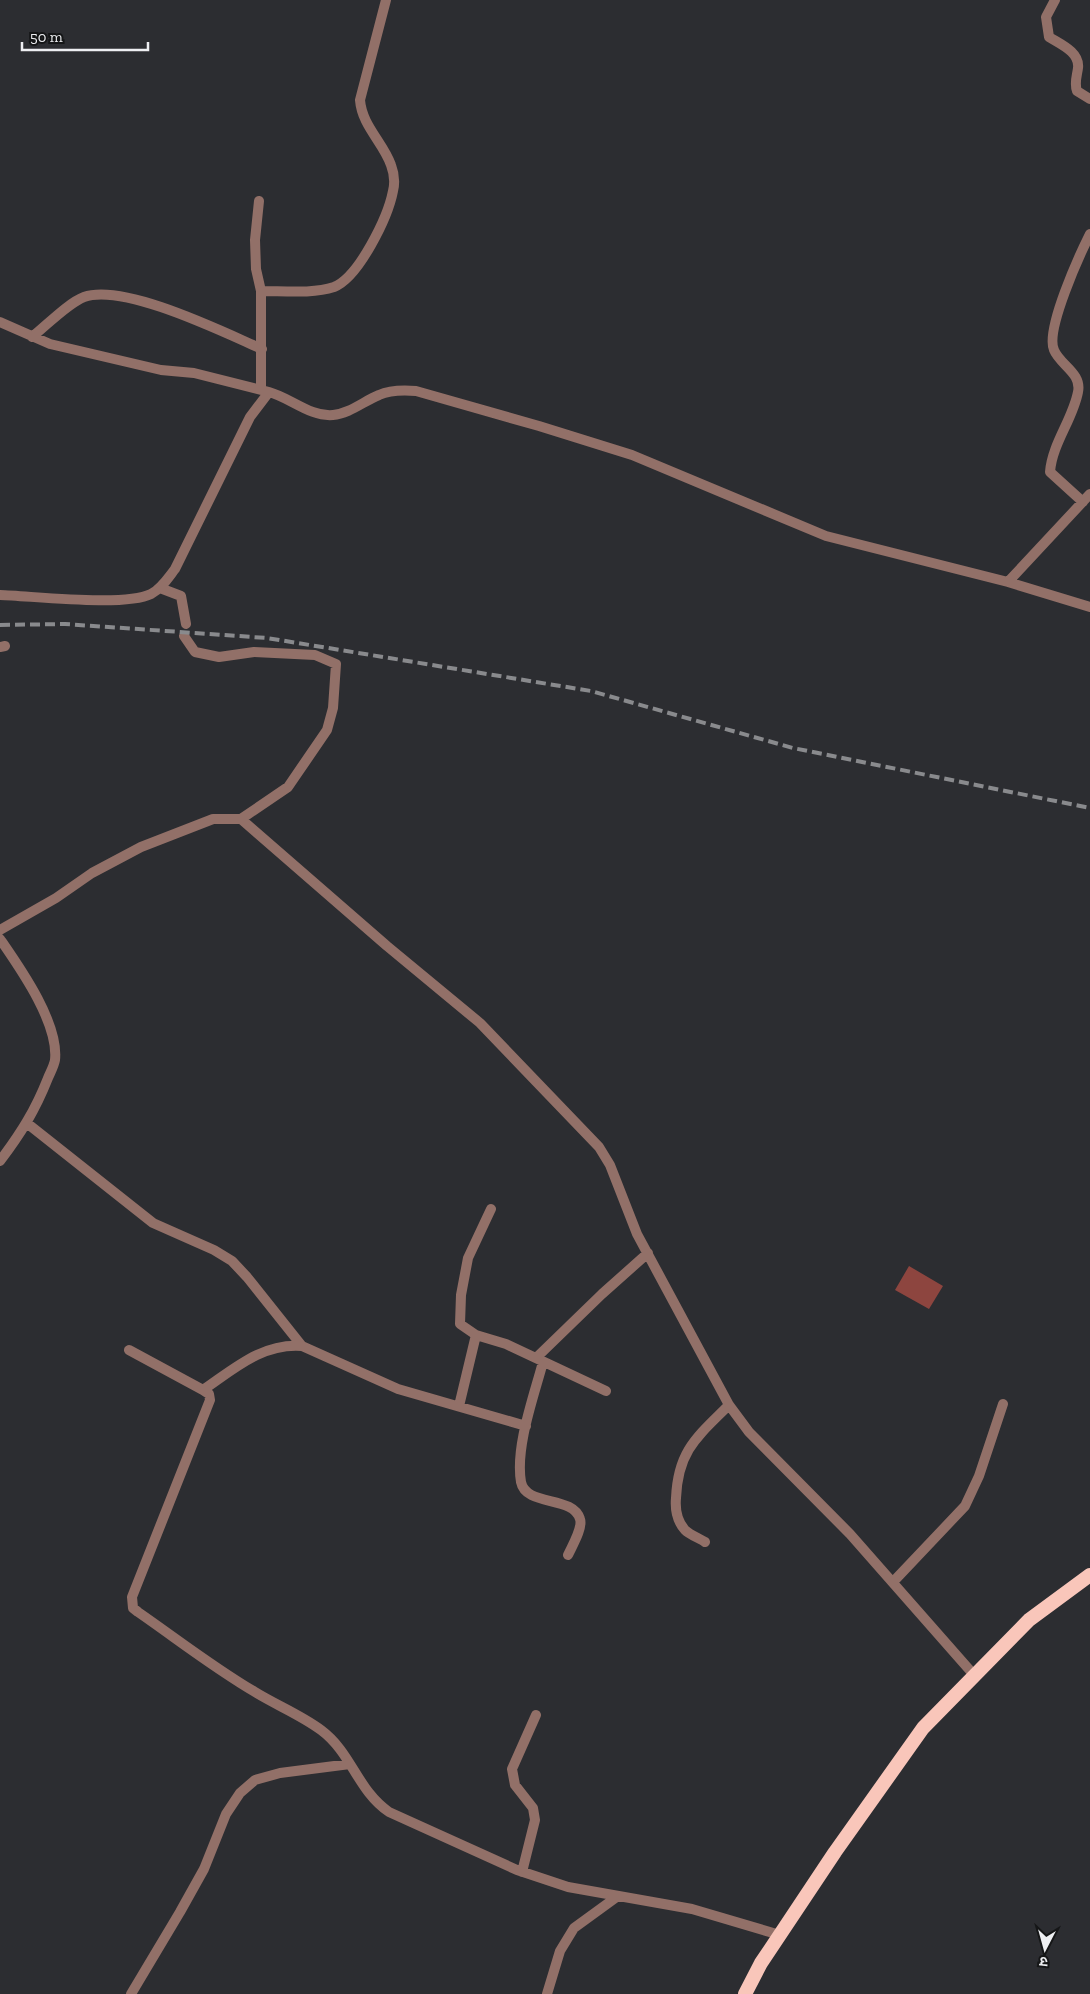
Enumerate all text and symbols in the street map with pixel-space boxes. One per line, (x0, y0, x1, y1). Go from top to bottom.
scale bar (22, 20, 149, 52)
text: 50 m (30, 28, 63, 46)
north arrow (1020, 1924, 1070, 1974)
text: उ (1038, 1952, 1049, 1970)

